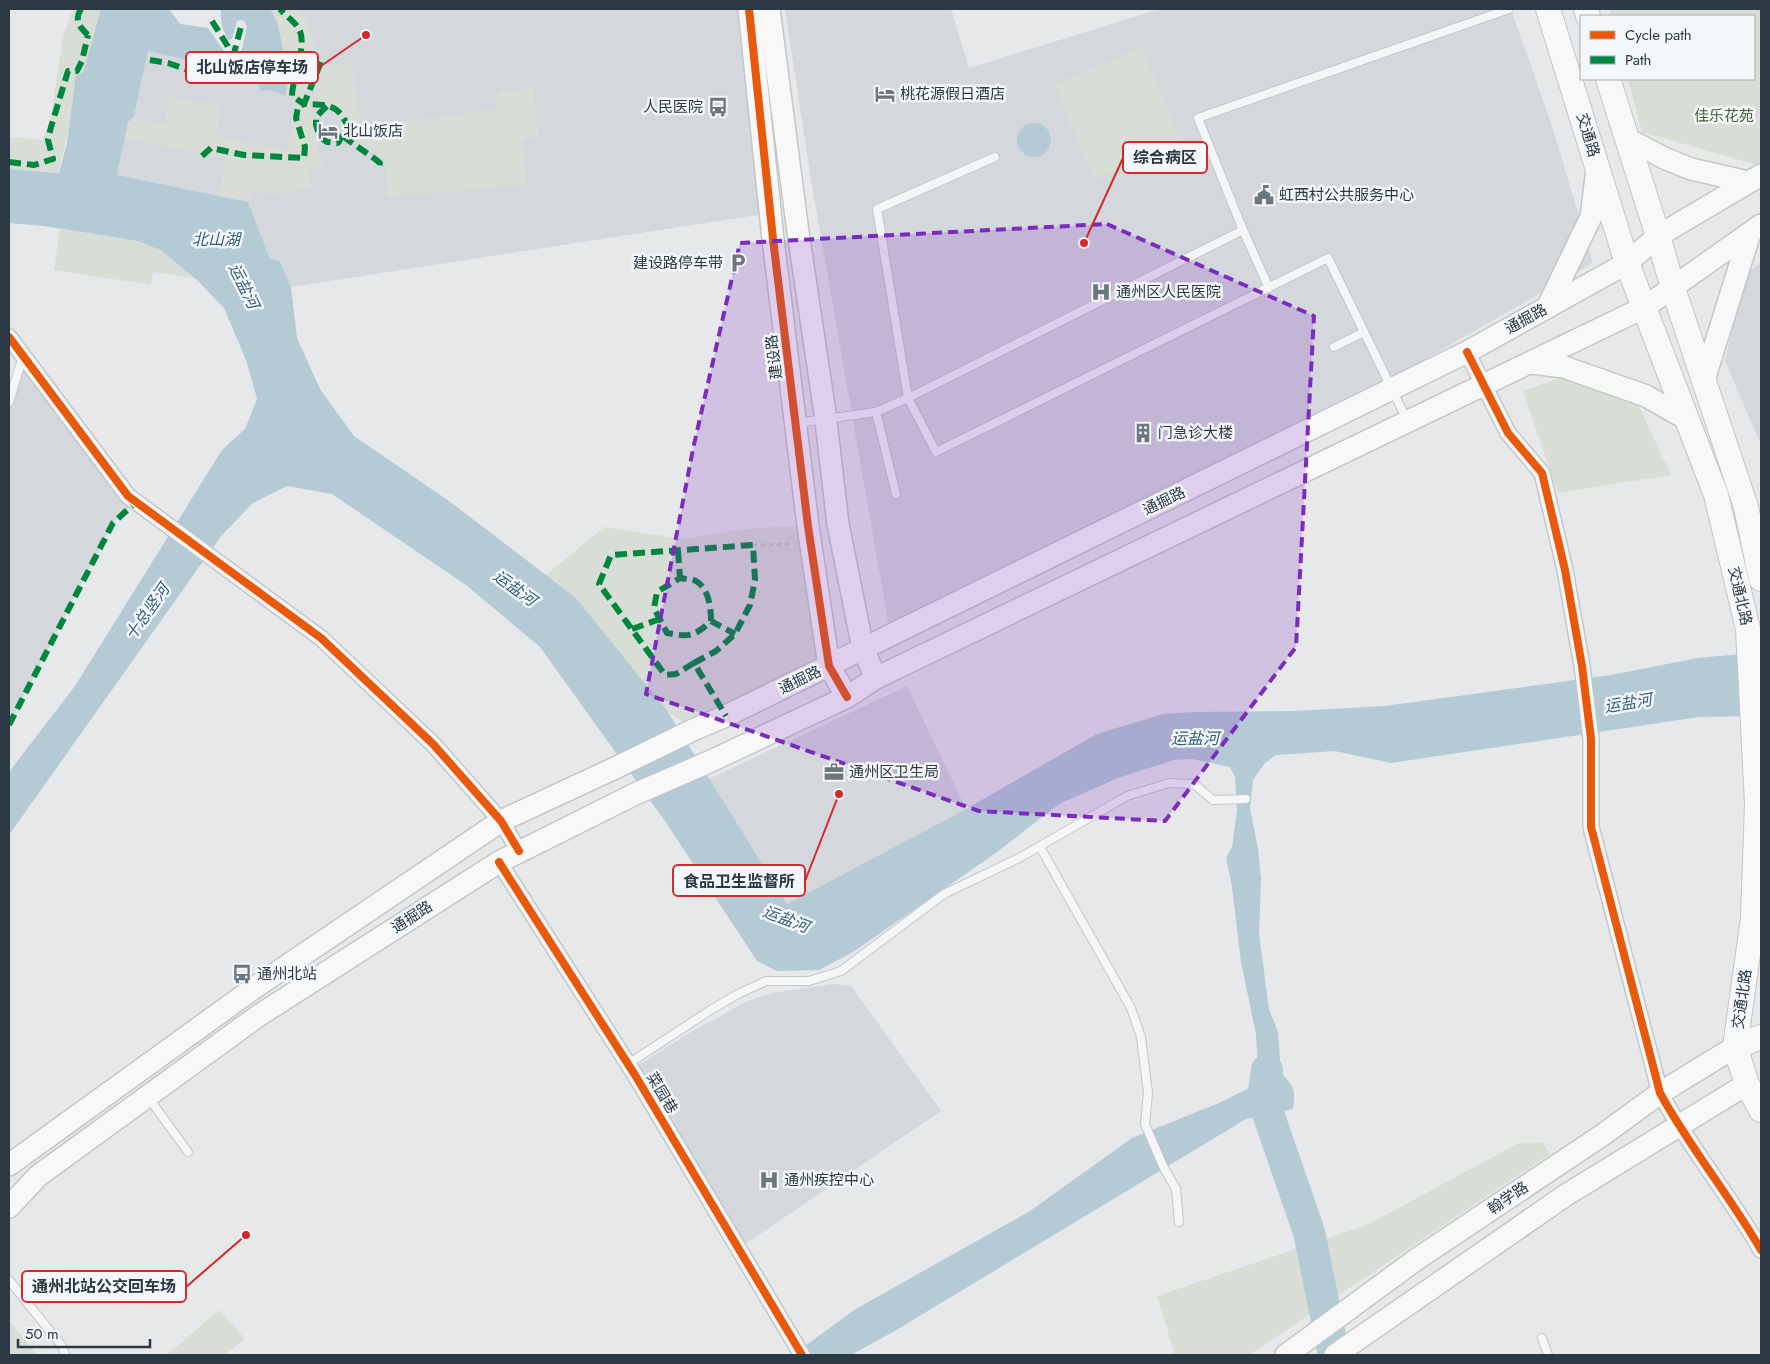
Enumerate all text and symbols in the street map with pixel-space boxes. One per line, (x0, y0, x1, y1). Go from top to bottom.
legend (1580, 15, 1755, 80)
text: Cycle path (1625, 24, 1692, 46)
text: Path (1625, 49, 1651, 71)
callout: 北山饭店停车场 (186, 52, 318, 83)
text: 北山饭店停车场 (196, 56, 308, 79)
hotel icon: 桃花源假日酒店 (874, 83, 896, 105)
place label: 桃花源假日酒店 (900, 83, 1005, 105)
place label: 人民医院 (643, 96, 703, 118)
bus stop icon: 人民医院 (707, 96, 729, 118)
park label: 佳乐花苑 (1694, 105, 1754, 127)
street label: 交通路 (1571, 110, 1605, 160)
hotel icon: 北山饭店 (317, 120, 339, 142)
place label: 北山饭店 (343, 120, 403, 142)
callout: 综合病区 (1123, 142, 1207, 173)
text: 综合病区 (1133, 146, 1197, 169)
public building icon: 虹西村公共服务中心 (1253, 184, 1275, 206)
place label: 虹西村公共服务中心 (1279, 184, 1414, 206)
water label: 北山湖 (192, 228, 243, 251)
place label: 建设路停车带 (633, 252, 723, 274)
parking icon: 建设路停车带 (727, 252, 749, 274)
water label: 运盐河 (223, 259, 266, 315)
hospital icon: 通州区人民医院 (1090, 281, 1112, 303)
place label: 通州区人民医院 (1116, 281, 1221, 303)
street label: 通掘路 (1501, 298, 1551, 340)
street label: 建设路 (760, 333, 788, 381)
building icon: 门急诊大楼 (1132, 422, 1154, 444)
place label: 门急诊大楼 (1158, 422, 1233, 444)
street label: 通掘路 (1139, 481, 1189, 521)
street label: 交通北路 (1723, 564, 1757, 628)
water label: 运盐河 (489, 565, 544, 613)
water label: 十总竖河 (119, 577, 176, 645)
street label: 通掘路 (775, 660, 825, 700)
water label: 运盐河 (1602, 687, 1656, 718)
water label: 运盐河 (1171, 727, 1222, 750)
office icon: 通州区卫生局 (823, 761, 845, 783)
place label: 通州区卫生局 (849, 761, 939, 783)
callout: 食品卫生监督所 (673, 865, 805, 896)
text: 食品卫生监督所 (683, 870, 795, 893)
street label: 通掘路 (387, 896, 437, 938)
water label: 运盐河 (759, 900, 815, 939)
bus stop icon: 通州北站 (231, 963, 253, 985)
place label: 通州北站 (257, 963, 317, 985)
street label: 交通北路 (1727, 968, 1757, 1030)
street label: 菜园巷 (641, 1068, 683, 1118)
hospital icon: 通州疾控中心 (758, 1169, 780, 1191)
place label: 通州疾控中心 (784, 1169, 874, 1191)
street label: 翰学路 (1483, 1176, 1533, 1220)
callout: 通州北站公交回车场 (22, 1271, 186, 1302)
text: 通州北站公交回车场 (32, 1275, 176, 1298)
scale bar (18, 1316, 150, 1348)
text: 50 m (25, 1323, 59, 1345)

